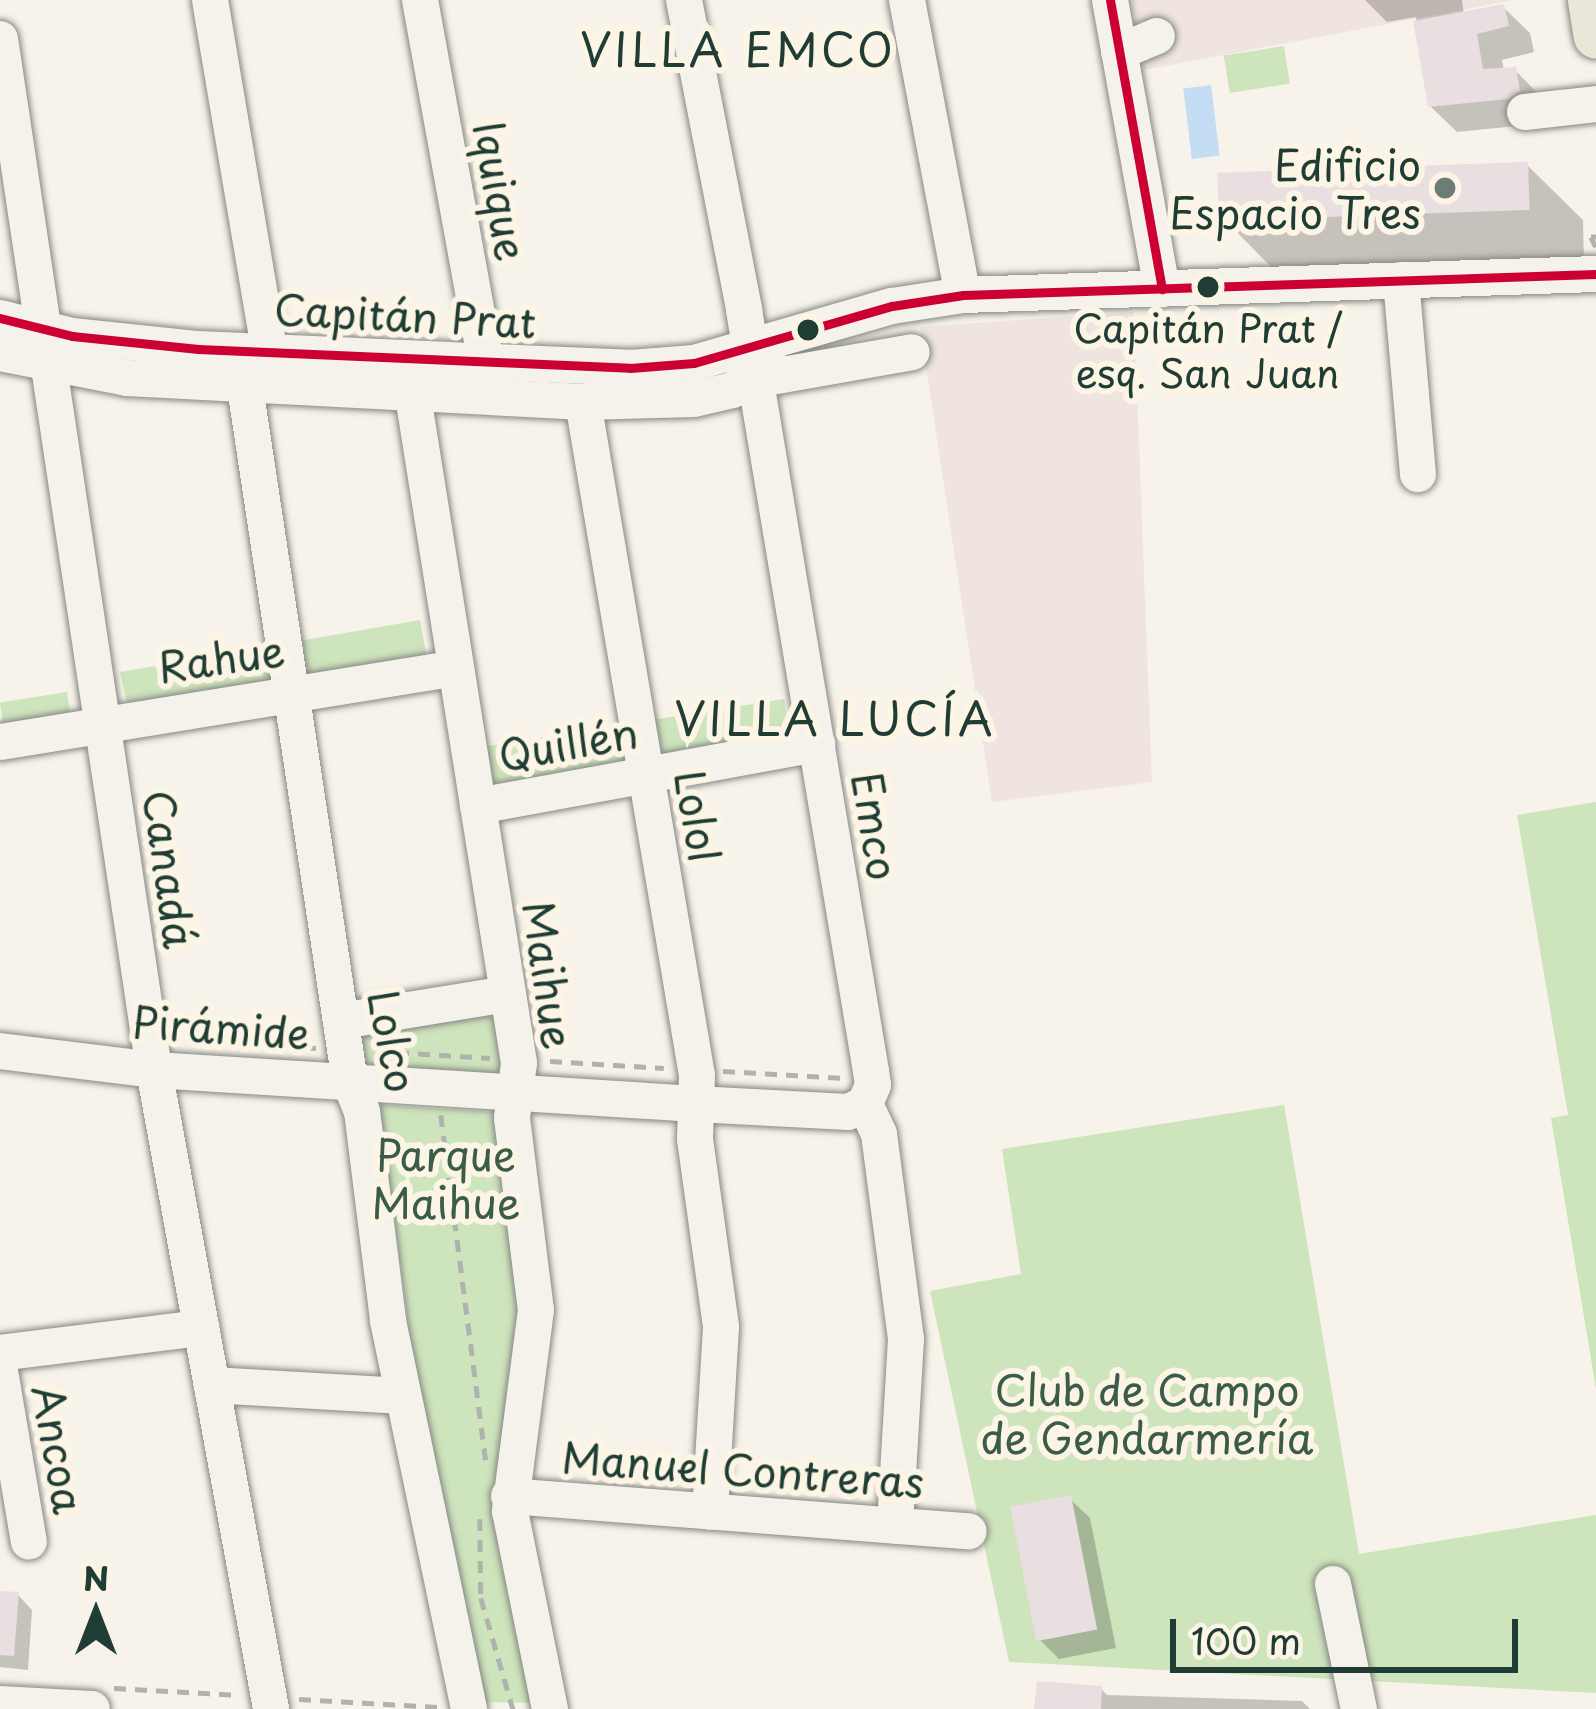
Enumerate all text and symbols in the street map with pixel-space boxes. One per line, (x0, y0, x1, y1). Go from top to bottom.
district label: VILLA EMCO (582, 22, 894, 76)
street label: Iquique (464, 117, 538, 265)
place label: Edificio Espacio Tres (1169, 139, 1421, 237)
marker: Edificio Espacio Tres (1432, 175, 1458, 201)
marker: Capitán Prat / esq. San Juan (1197, 276, 1219, 298)
street label: Capitán Prat (272, 283, 538, 347)
place label: Capitán Prat / esq. San Juan (1071, 305, 1345, 396)
unlabelled marker (797, 319, 819, 341)
street label: Rahue (154, 624, 288, 692)
district label: VILLA LUCÍA (677, 691, 993, 745)
street label: Quillén (494, 706, 642, 780)
street label: Lolol (665, 766, 731, 866)
street label: Emco (843, 768, 909, 884)
street label: Canadá (134, 787, 206, 951)
street label: Maihue (514, 898, 584, 1052)
street label: Lolco (358, 986, 428, 1096)
street label: Pirámide (131, 996, 311, 1058)
park label: Parque Maihue (371, 1129, 521, 1228)
park label: Club de Campo de Gendarmería (981, 1364, 1313, 1462)
street label: Ancoa (23, 1381, 95, 1517)
street label: Manuel Contreras (559, 1431, 927, 1507)
text: N (83, 1552, 109, 1602)
north arrow (36, 1553, 156, 1673)
scale bar (1176, 1595, 1524, 1669)
text: 100 m (1191, 1613, 1301, 1667)

